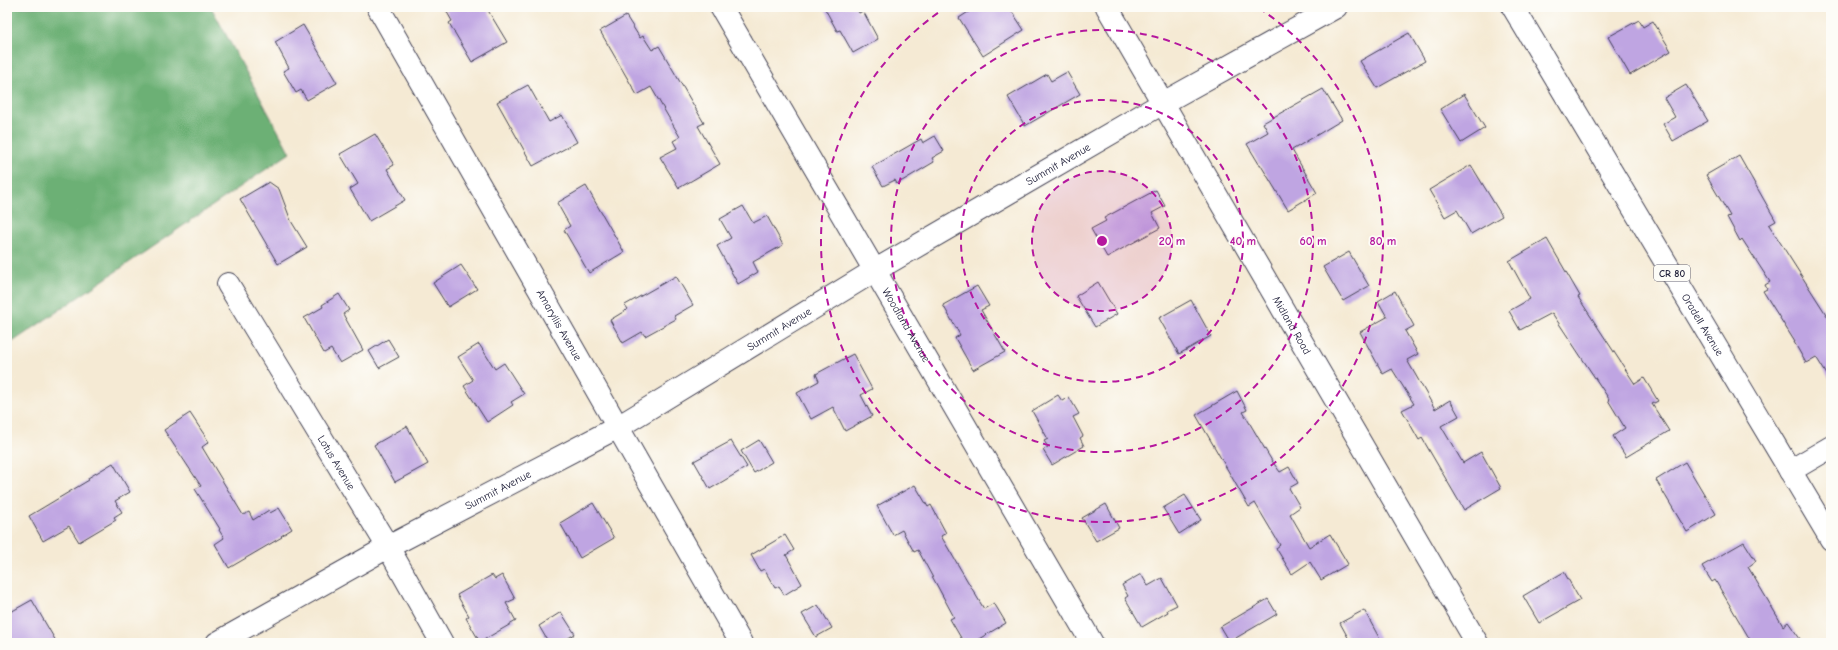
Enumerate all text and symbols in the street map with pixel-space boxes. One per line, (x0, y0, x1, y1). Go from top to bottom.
street label: Summit Avenue (1023, 140, 1093, 188)
centre of rings (1095, 234, 1109, 248)
text: 20 m (1159, 234, 1185, 248)
text: 40 m (1230, 234, 1256, 248)
text: 60 m (1300, 234, 1326, 248)
text: 80 m (1370, 234, 1396, 248)
road number: CR 80 (1654, 265, 1690, 281)
street label: Woodland Avenue (879, 286, 933, 365)
street label: Amaryllis Avenue (534, 287, 585, 363)
street label: Oradell Avenue (1679, 291, 1726, 359)
street label: Midland Road (1270, 294, 1314, 357)
street label: Summit Avenue (745, 305, 814, 354)
street label: Lotus Avenue (315, 433, 358, 493)
street label: Summit Avenue (463, 467, 534, 513)

